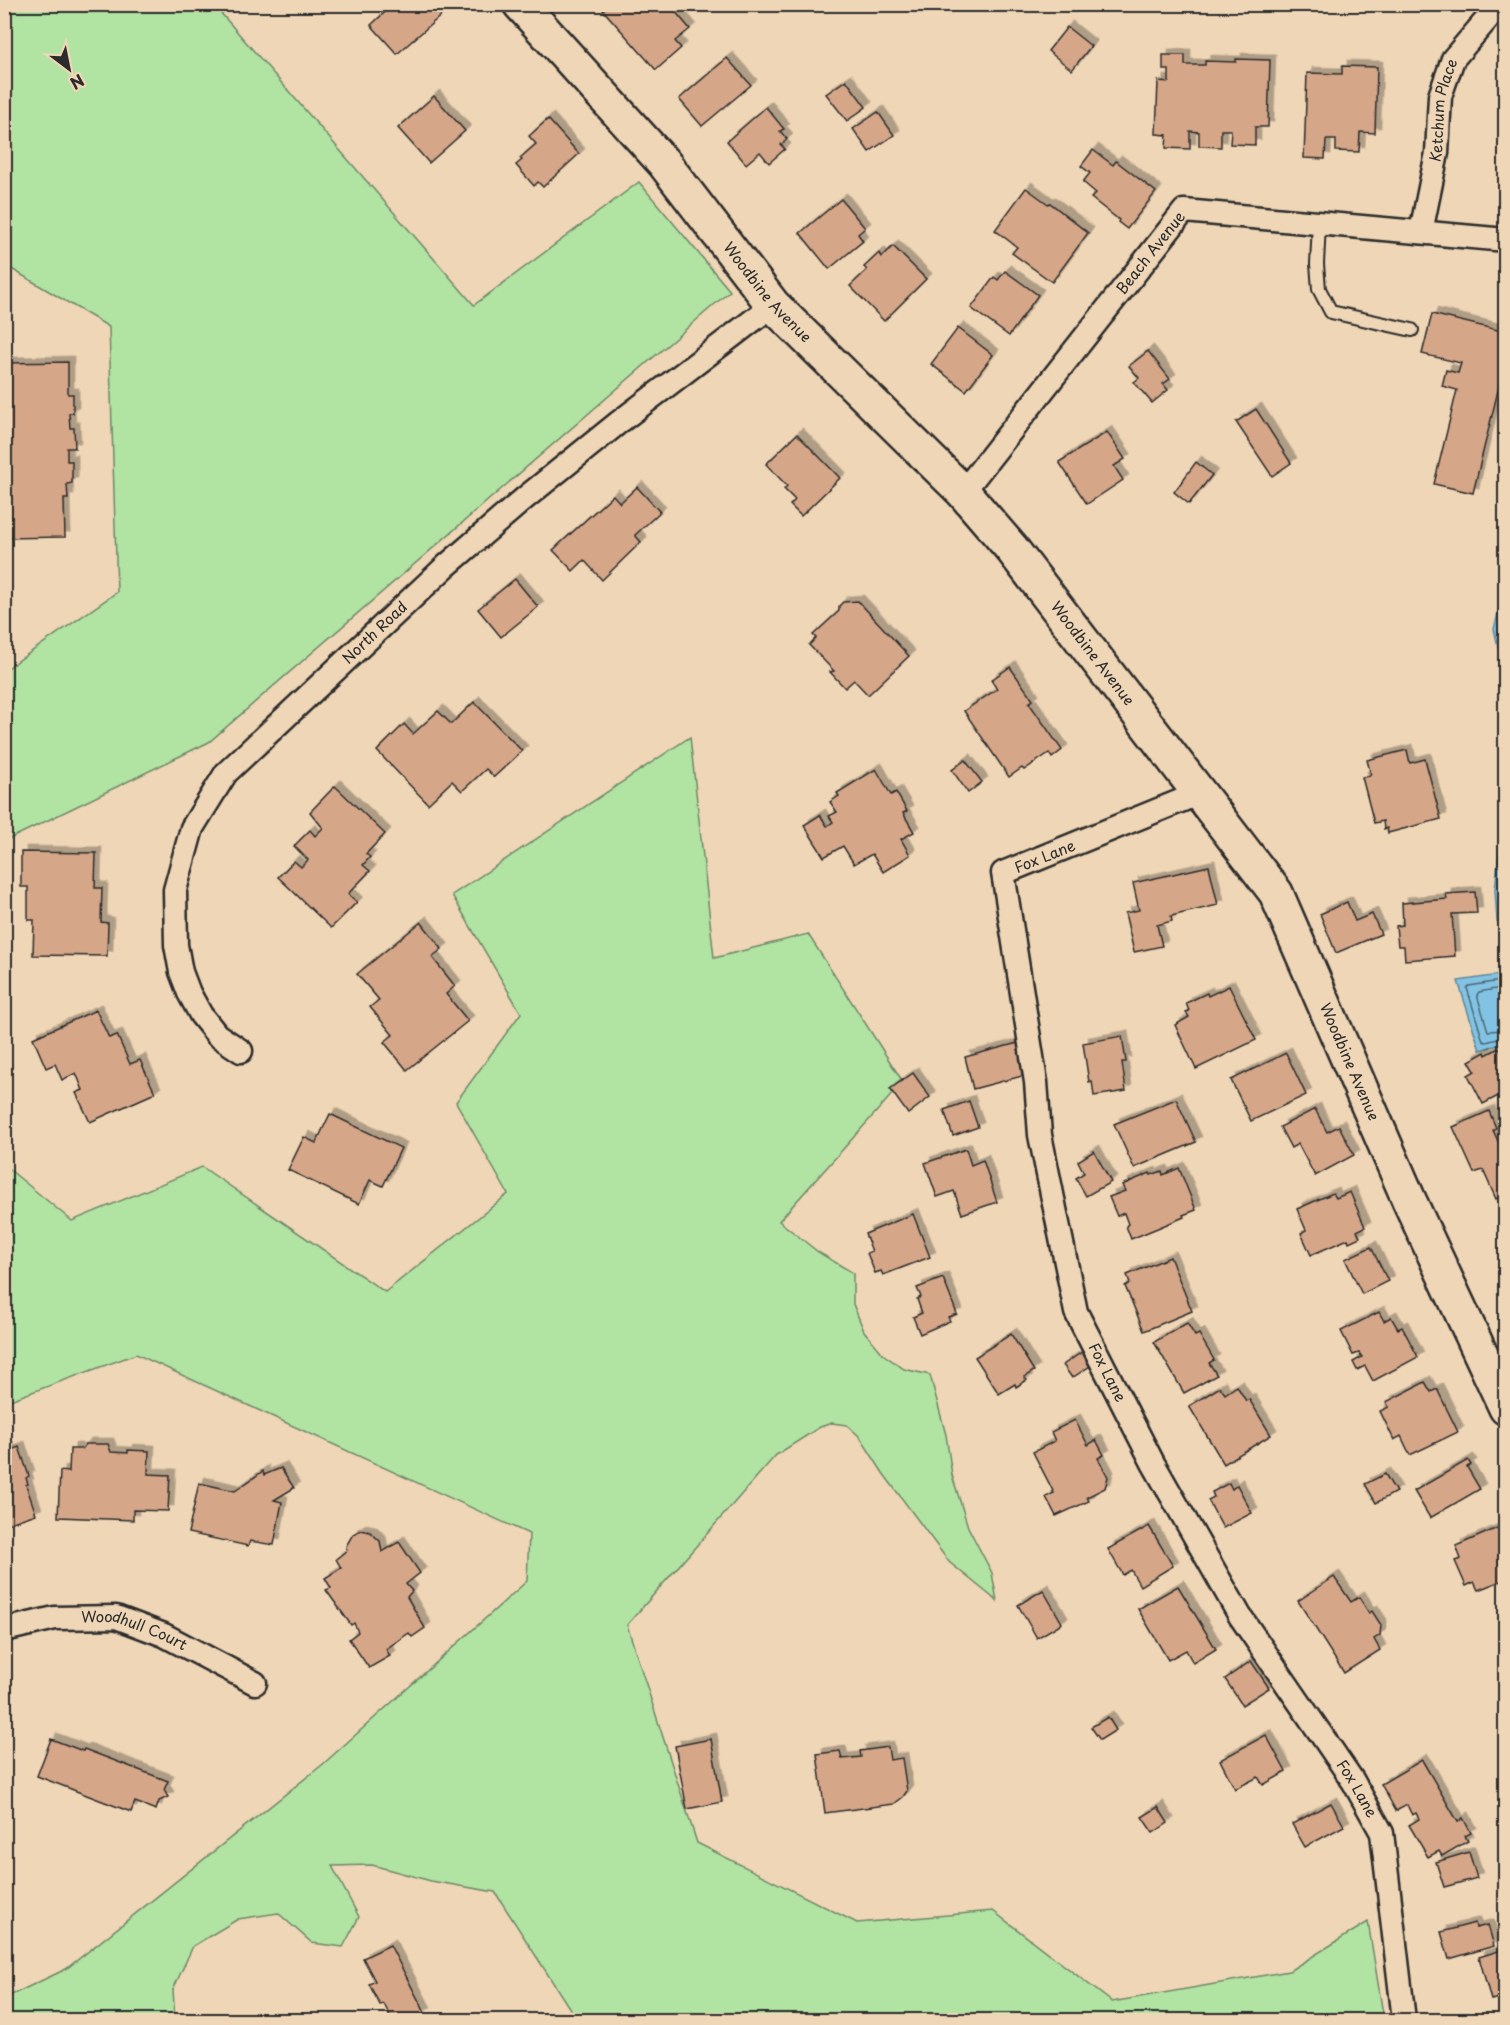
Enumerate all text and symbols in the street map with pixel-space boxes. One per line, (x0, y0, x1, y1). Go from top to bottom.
north arrow (39, 39, 99, 99)
street label: Ketchum Place (1422, 55, 1462, 164)
text: N (66, 69, 89, 96)
street label: Beach Avenue (1110, 206, 1190, 299)
street label: Woodbine Avenue (718, 236, 817, 347)
street label: North Road (336, 595, 412, 668)
street label: Woodbine Avenue (1046, 596, 1141, 710)
street label: Fox Lane (1011, 833, 1078, 878)
street label: Woodbine Avenue (1315, 999, 1386, 1124)
street label: Fox Lane (1083, 1338, 1133, 1406)
street label: Woodhull Court (81, 1604, 192, 1655)
street label: Fox Lane (1332, 1754, 1384, 1821)

